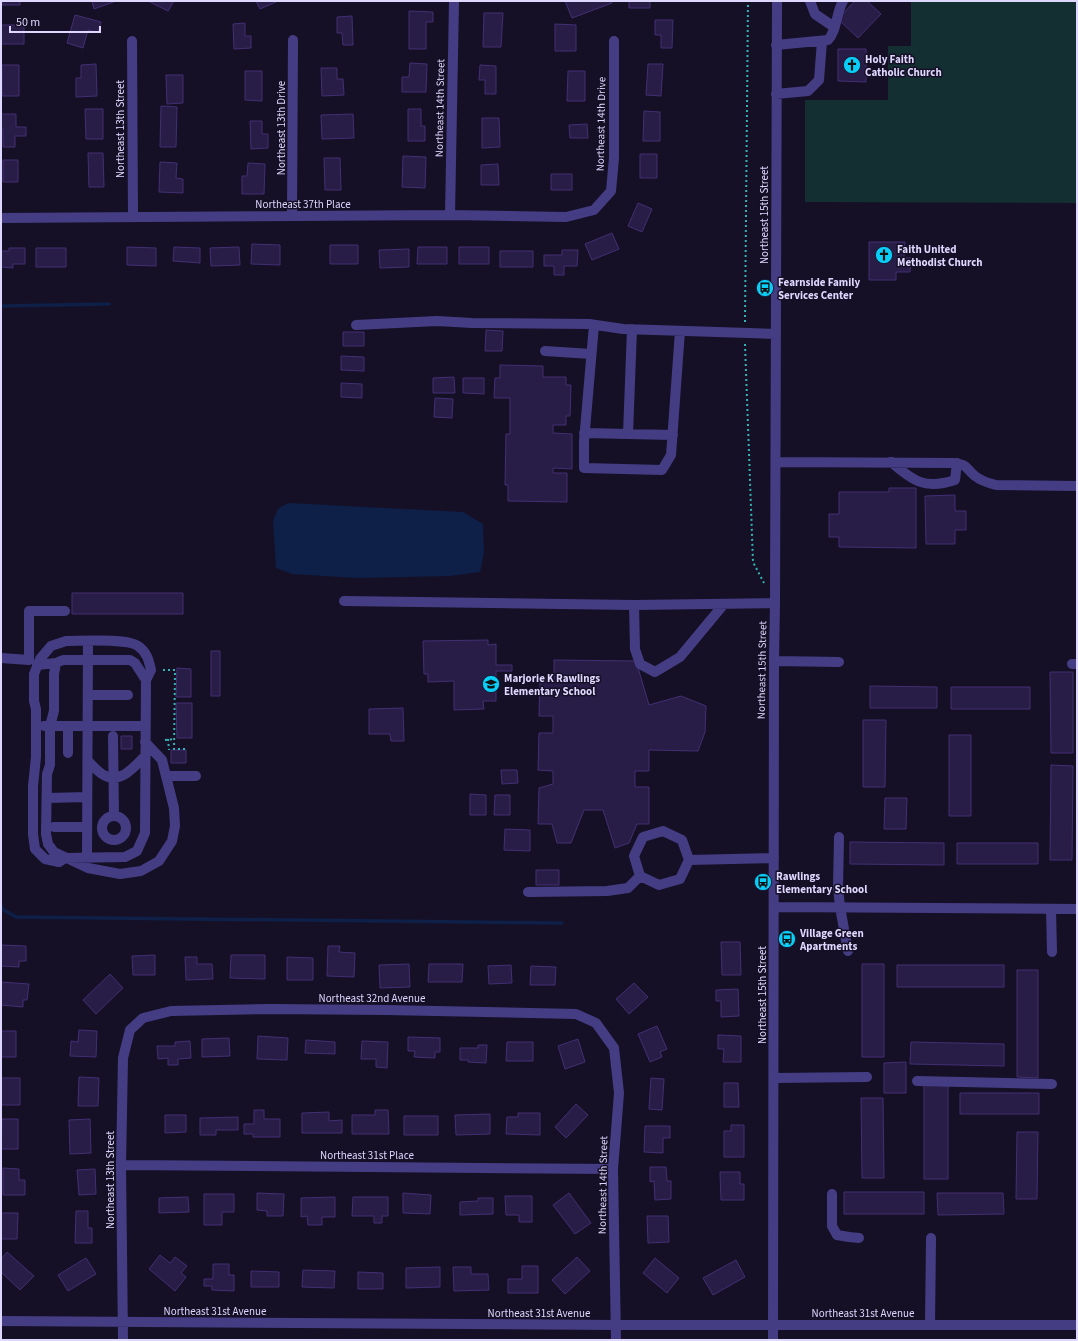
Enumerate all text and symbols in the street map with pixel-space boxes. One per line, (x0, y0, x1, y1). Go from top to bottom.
scale bar (10, 8, 100, 34)
text: 50 m (16, 14, 40, 31)
place label: Holy Faith Catholic Church (865, 52, 942, 80)
church icon: Holy Faith Catholic Church (842, 55, 862, 75)
street label: Northeast 14th Street (432, 59, 448, 157)
street label: Northeast 14th Drive (593, 76, 609, 171)
street label: Northeast 13th Street (113, 80, 128, 178)
street label: Northeast 13th Drive (274, 80, 289, 175)
street label: Northeast 15th Street (757, 166, 772, 264)
street label: Northeast 37th Place (255, 197, 351, 212)
place label: Faith United Methodist Church (897, 242, 983, 270)
church icon: Faith United Methodist Church (874, 245, 894, 265)
place label: Fearnside Family Services Center (778, 275, 860, 303)
bus stop icon: Fearnside Family Services Center (755, 278, 775, 298)
street label: Northeast 15th Street (754, 621, 770, 719)
place label: Marjorie K Rawlings Elementary School (504, 671, 600, 699)
school or university icon: Marjorie K Rawlings Elementary School (481, 674, 501, 694)
place label: Rawlings Elementary School (776, 869, 868, 897)
bus stop icon: Rawlings Elementary School (753, 872, 773, 892)
place label: Village Green Apartments (799, 926, 864, 954)
bus stop icon: Village Green Apartments (777, 929, 797, 949)
street label: Northeast 15th Street (755, 946, 770, 1044)
street label: Northeast 32nd Avenue (319, 991, 426, 1006)
street label: Northeast 13th Street (103, 1131, 118, 1229)
street label: Northeast 14th Street (595, 1136, 611, 1234)
street label: Northeast 31st Place (320, 1148, 414, 1163)
street label: Northeast 31st Avenue (164, 1304, 267, 1319)
street label: Northeast 31st Avenue (488, 1306, 591, 1321)
street label: Northeast 31st Avenue (812, 1306, 915, 1321)

